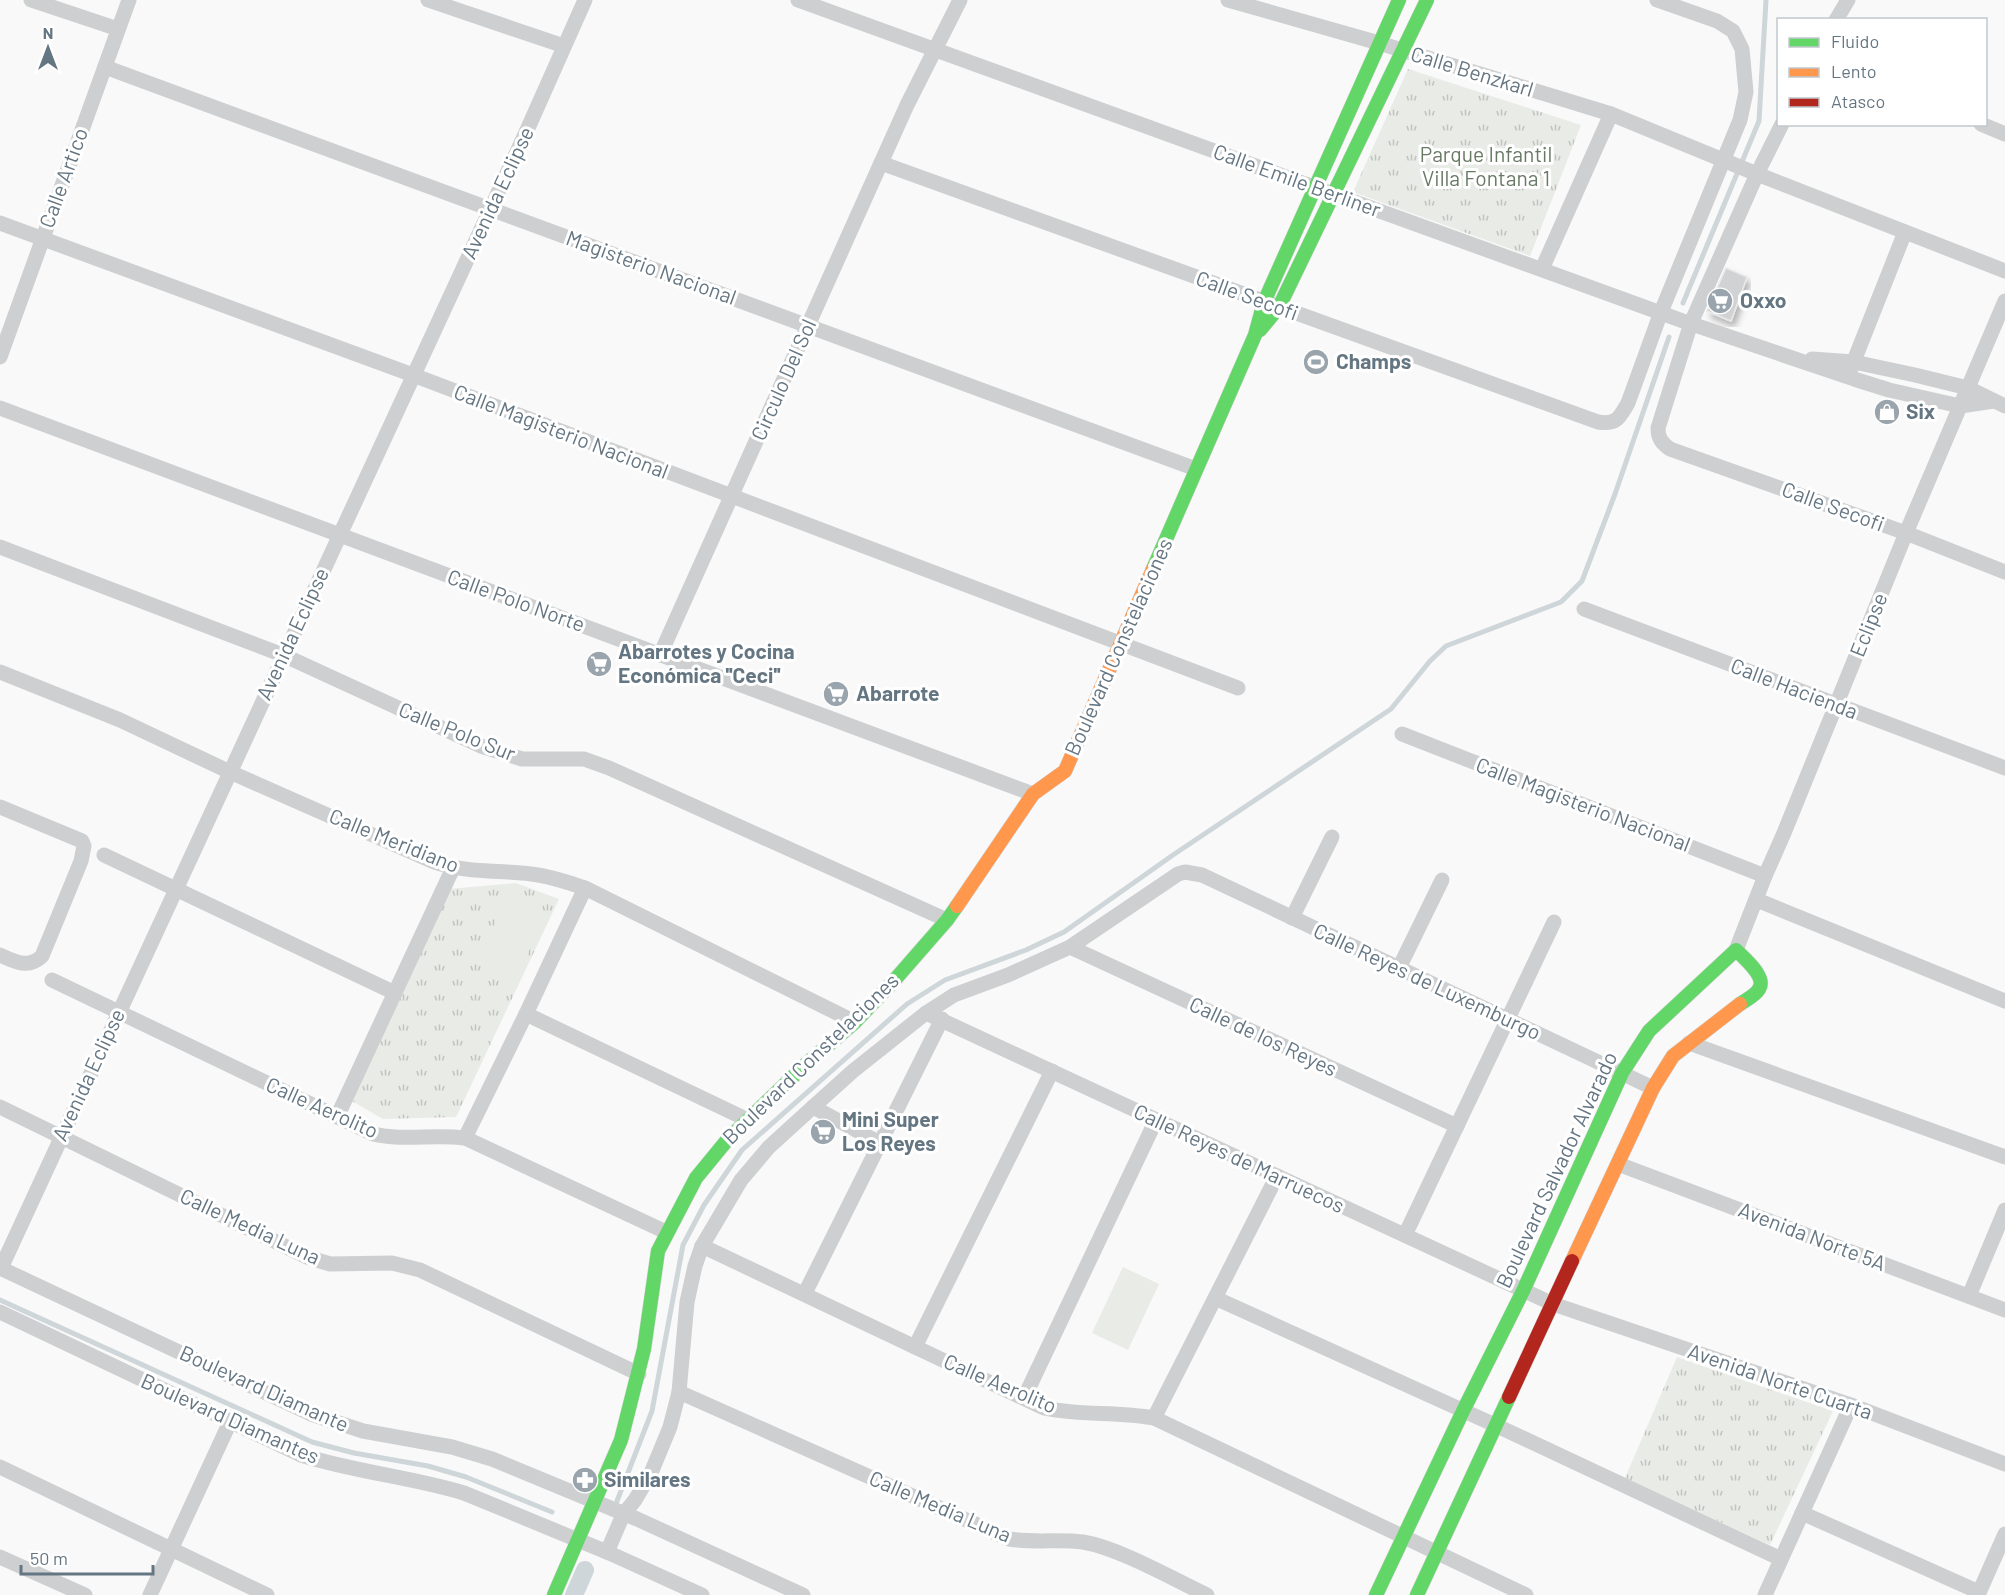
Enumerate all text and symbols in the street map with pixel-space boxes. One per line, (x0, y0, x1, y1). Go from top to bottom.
north arrow (18, 18, 78, 78)
legend (1777, 18, 1987, 126)
text: N (43, 23, 53, 42)
text: Fluido (1831, 30, 1879, 52)
street label: Calle Benzkarl (1408, 40, 1537, 101)
text: Lento (1831, 60, 1877, 82)
text: Atasco (1831, 90, 1885, 112)
street label: Avenida Eclipse (455, 122, 538, 262)
street label: Calle Artico (33, 124, 92, 231)
street label: Calle Emile Berliner (1210, 138, 1385, 222)
park label: Parque Infantil Villa Fontana 1 (1420, 141, 1552, 190)
street label: Magisterio Nacional (563, 224, 740, 309)
street label: Calle Secofi (1193, 265, 1302, 325)
supermarket icon: Oxxo (1705, 286, 1735, 316)
place label: Oxxo (1740, 287, 1787, 312)
street label: Circulo Del Sol (745, 315, 820, 444)
sports icon: Champs (1301, 347, 1331, 377)
place label: Champs (1336, 348, 1411, 373)
street label: Calle Magisterio Nacional (451, 378, 672, 483)
shop icon: Six (1872, 397, 1902, 427)
place label: Six (1906, 398, 1935, 423)
street label: Calle Secofi (1779, 476, 1888, 536)
street label: Boulevard Constelaciones (1058, 534, 1177, 759)
street label: Avenida Eclipse (250, 563, 333, 703)
street label: Calle Polo Norte (444, 563, 589, 636)
street label: Eclipse (1844, 589, 1892, 660)
place label: Abarrotes y Cocina Económica ''Ceci'' (618, 638, 795, 687)
supermarket icon: Abarrotes y Cocina Económica ''Ceci'' (584, 649, 614, 679)
street label: Calle Hacienda (1728, 652, 1861, 723)
supermarket icon: Abarrote (821, 679, 851, 709)
place label: Abarrote (856, 680, 940, 705)
street label: Calle Polo Sur (396, 696, 520, 765)
street label: Calle Magisterio Nacional (1473, 751, 1694, 856)
street label: Calle Meridiano (326, 802, 463, 877)
street label: Calle Reyes de Luxemburgo (1310, 917, 1545, 1044)
street label: Boulevard Constelaciones (717, 967, 903, 1149)
street label: Calle de los Reyes (1186, 991, 1341, 1081)
street label: Avenida Eclipse (46, 1004, 129, 1144)
street label: Boulevard Salvador Alvarado (1490, 1047, 1621, 1291)
street label: Calle Aerolito (263, 1071, 383, 1142)
street label: Calle Reyes de Marruecos (1130, 1098, 1349, 1217)
place label: Mini Super Los Reyes (842, 1106, 939, 1155)
supermarket icon: Mini Super Los Reyes (808, 1117, 838, 1147)
street label: Calle Media Luna (177, 1182, 325, 1269)
street label: Avenida Norte 5A (1735, 1196, 1890, 1275)
street label: Avenida Norte Cuarta (1685, 1337, 1876, 1424)
street label: Boulevard Diamante (176, 1339, 353, 1436)
street label: Calle Aerolito (940, 1348, 1061, 1418)
street label: Boulevard Diamantes (138, 1367, 323, 1468)
street label: Calle Media Luna (866, 1464, 1015, 1547)
pharmacy icon: Similares (570, 1465, 600, 1495)
place label: Similares (604, 1466, 691, 1491)
scale bar (21, 1538, 153, 1576)
text: 50 m (30, 1547, 68, 1569)

